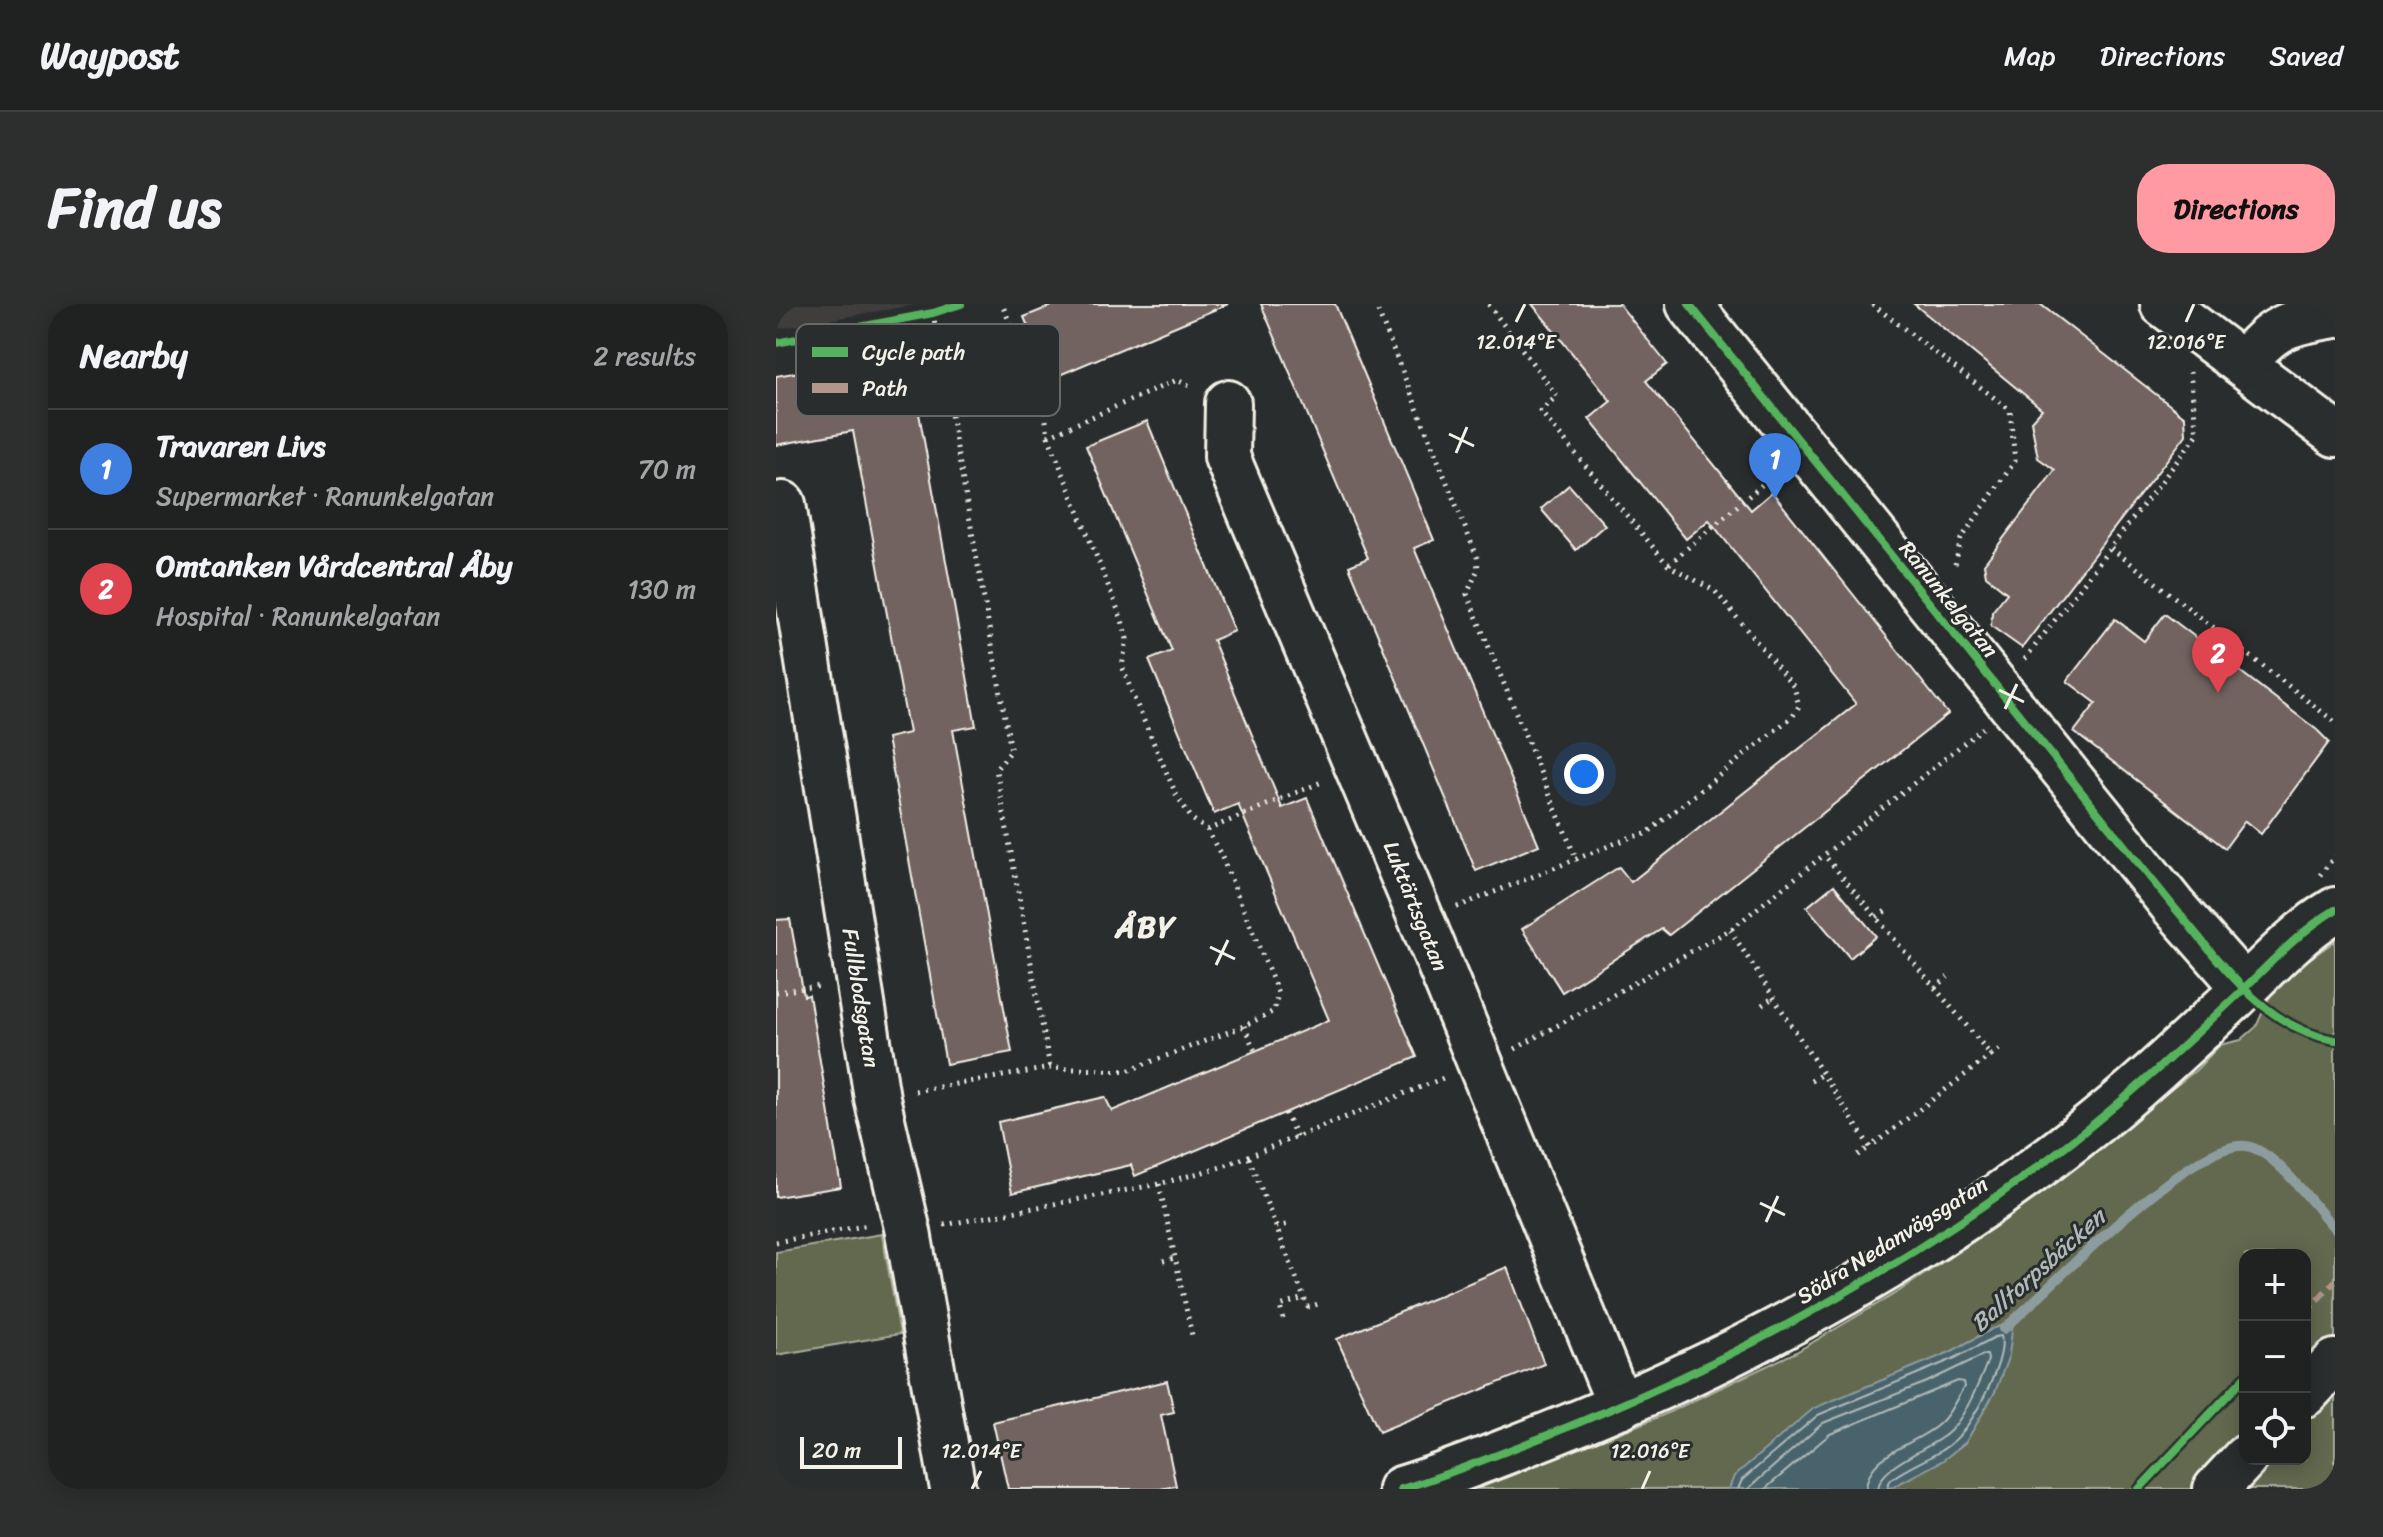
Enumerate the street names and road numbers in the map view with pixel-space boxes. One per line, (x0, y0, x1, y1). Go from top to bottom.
street label: Ranunkelgatan (1889, 531, 2009, 667)
street label: Luktärtsgatan (1372, 835, 1460, 977)
street label: Fullblodsgatan (831, 925, 891, 1071)
street label: Södra Nedanvägsgatan (1788, 1165, 1996, 1315)

